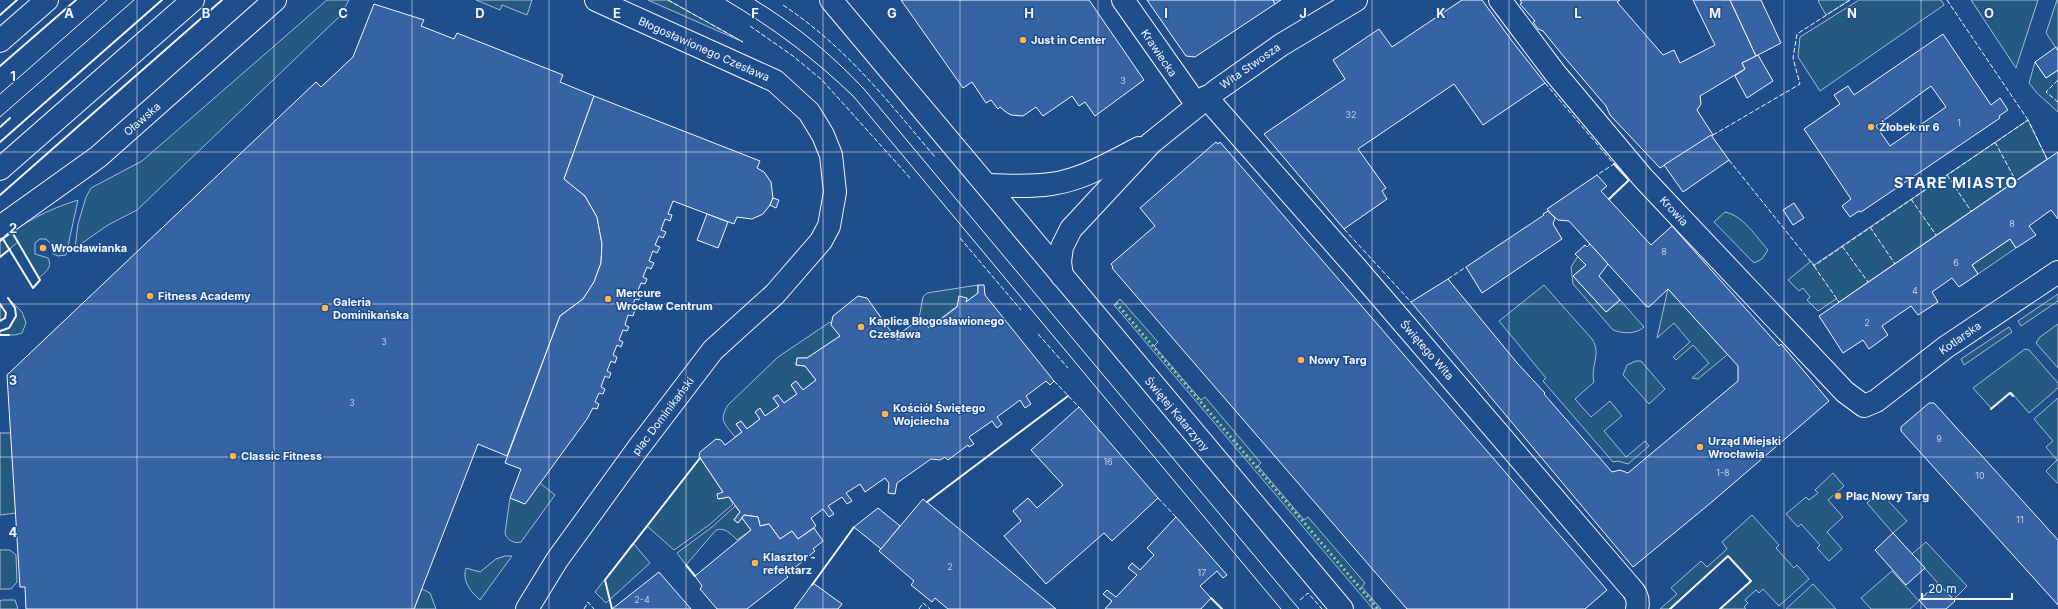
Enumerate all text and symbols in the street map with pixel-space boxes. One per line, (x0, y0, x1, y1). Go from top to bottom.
text: A (64, 5, 74, 21)
text: B (202, 5, 211, 21)
text: C (338, 5, 348, 21)
text: D (475, 5, 485, 21)
text: E (613, 5, 621, 21)
text: F (751, 5, 759, 21)
text: G (887, 5, 897, 21)
text: H (1024, 5, 1034, 21)
text: I (1164, 5, 1168, 21)
text: J (1299, 5, 1307, 21)
text: K (1436, 5, 1446, 21)
text: L (1574, 5, 1582, 21)
text: M (1709, 5, 1721, 21)
text: N (1847, 5, 1857, 21)
text: O (1984, 5, 1994, 21)
street label: Błogosławionego Czesława (636, 14, 772, 84)
street label: Krawiecka (1138, 27, 1180, 79)
place label: Just in Center (1031, 33, 1107, 47)
marker: Just in Center (1018, 35, 1028, 45)
street label: Wita Stwosza (1217, 40, 1283, 92)
text: 1 (10, 68, 16, 84)
house number: 3 (1120, 75, 1126, 86)
street label: Oławska (121, 99, 163, 139)
house number: 32 (1345, 109, 1357, 120)
house number: 1 (1957, 117, 1961, 128)
place label: Żłobek nr 6 (1879, 120, 1940, 134)
marker: Żłobek nr 6 (1866, 122, 1876, 132)
district label: STARE MIASTO (1894, 173, 2018, 192)
street label: Krowia (1657, 193, 1691, 229)
house number: 8 (2009, 218, 2015, 229)
text: 2 (9, 220, 17, 236)
place label: Wrocławianka (51, 241, 127, 255)
marker: Wrocławianka (38, 243, 48, 253)
house number: 8 (1661, 246, 1667, 257)
house number: 6 (1953, 257, 1959, 268)
house number: 4 (1912, 285, 1918, 296)
place label: Mercure Wrocław Centrum (616, 286, 713, 313)
place label: Fitness Academy (158, 289, 251, 303)
marker: Fitness Academy (145, 291, 155, 301)
marker: Mercure Wrocław Centrum (603, 294, 613, 304)
place label: Galeria Dominikańska (333, 295, 409, 322)
marker: Galeria Dominikańska (320, 303, 330, 313)
place label: Kaplica Błogosławionego Czesława (869, 314, 1004, 341)
street label: Świętego Wita (1397, 317, 1457, 383)
house number: 2 (1864, 317, 1870, 328)
street label: Kotlarska (1936, 318, 1984, 358)
marker: Kaplica Błogosławionego Czesława (856, 322, 866, 332)
house number: 3 (381, 336, 387, 347)
place label: Nowy Targ (1309, 353, 1367, 367)
marker: Nowy Targ (1296, 355, 1306, 365)
text: 3 (9, 372, 17, 388)
street label: plac Dominikański (629, 374, 697, 458)
street label: Świętej Katarzyny (1142, 374, 1212, 454)
house number: 3 (349, 397, 355, 408)
place label: Kościół Świętego Wojciecha (893, 401, 986, 428)
marker: Kościół Świętego Wojciecha (880, 409, 890, 419)
house number: 9 (1936, 433, 1942, 444)
place label: Urząd Miejski Wrocławia (1708, 434, 1781, 461)
marker: Urząd Miejski Wrocławia (1695, 442, 1705, 452)
place label: Classic Fitness (241, 449, 322, 463)
marker: Classic Fitness (228, 451, 238, 461)
house number: 16 (1103, 456, 1113, 467)
house number: 1-8 (1716, 467, 1730, 478)
house number: 10 (1975, 470, 1985, 481)
place label: Plac Nowy Targ (1846, 489, 1929, 503)
marker: Plac Nowy Targ (1833, 491, 1843, 501)
house number: 11 (2016, 514, 2024, 525)
text: 4 (9, 524, 18, 540)
place label: Klasztor - refektarz (763, 550, 816, 577)
marker: Klasztor - refektarz (750, 558, 760, 568)
house number: 2 (947, 561, 953, 572)
house number: 17 (1198, 567, 1206, 578)
scale bar (1922, 575, 2012, 601)
text: 20 m (1928, 581, 1957, 596)
house number: 2-4 (634, 594, 650, 605)

